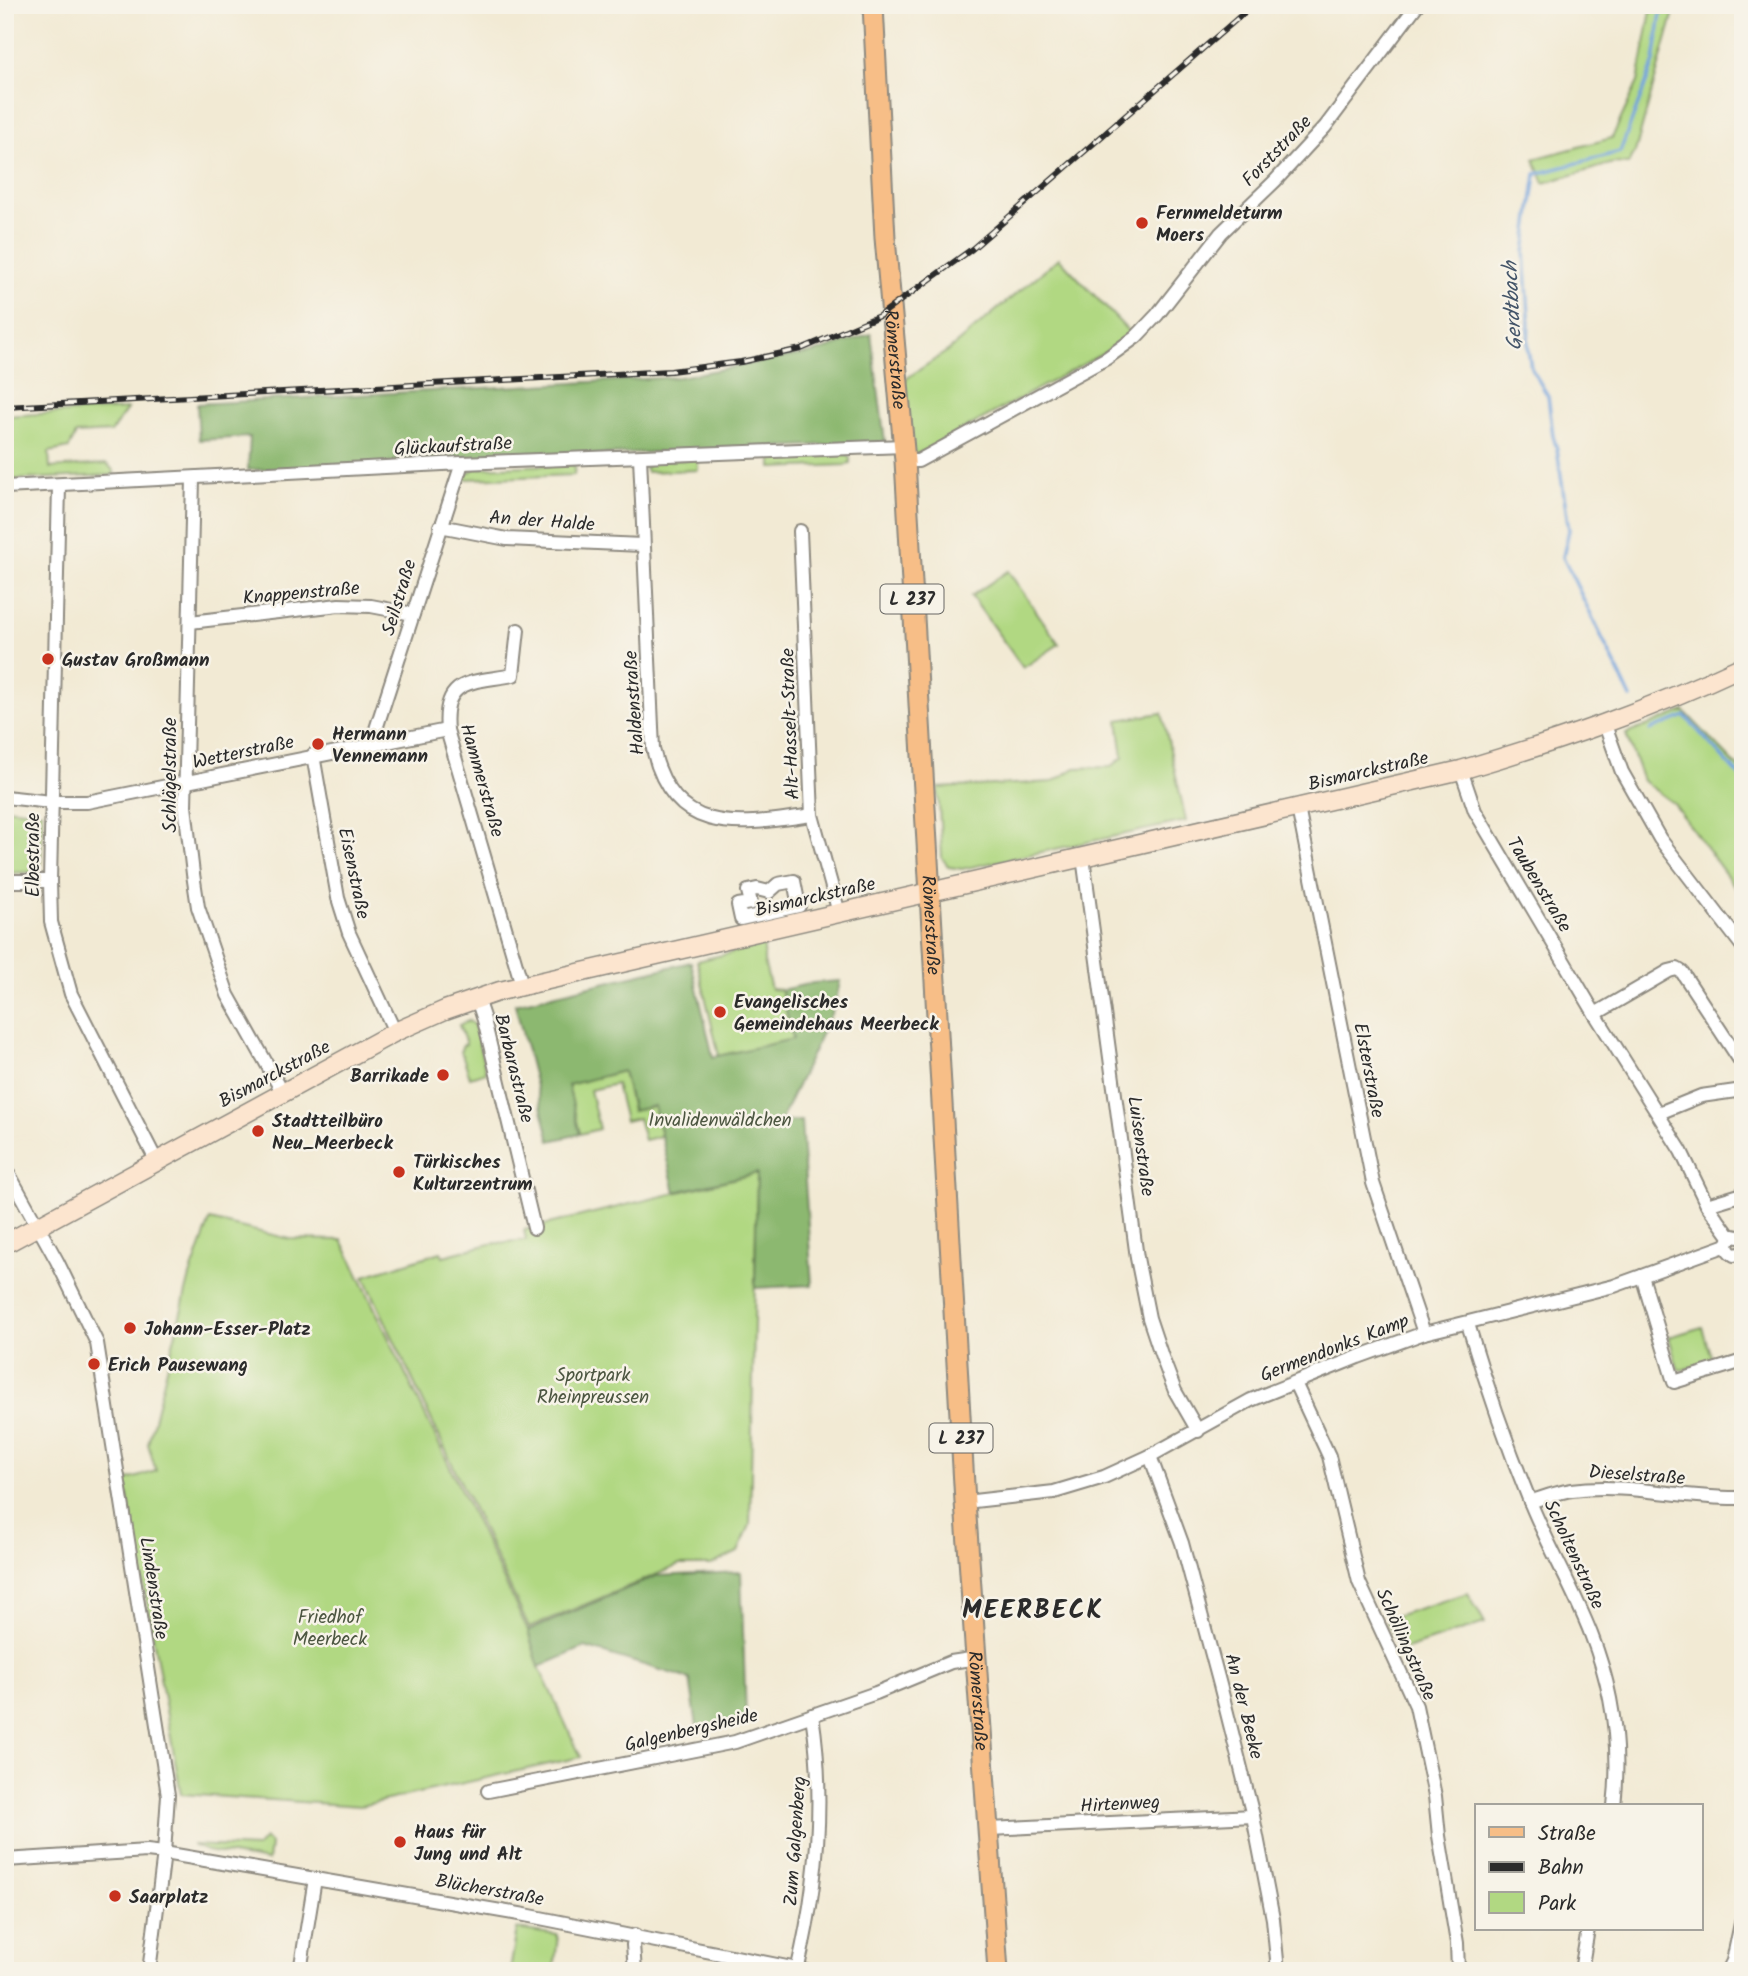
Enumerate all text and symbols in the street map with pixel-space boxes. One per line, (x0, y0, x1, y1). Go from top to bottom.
street label: Forststraße (1235, 108, 1320, 194)
place label: Fernmeldeturm Moers (1156, 199, 1283, 251)
marker: Fernmeldeturm Moers (1134, 215, 1150, 231)
water label: Gerdtbach (1495, 259, 1532, 351)
street label: Römerstraße (874, 308, 913, 411)
street label: Glückaufstraße (393, 429, 513, 465)
street label: An der Halde (488, 503, 596, 541)
street label: Seilstraße (374, 555, 426, 639)
street label: Knappenstraße (241, 574, 361, 614)
road number: L 237 (880, 584, 944, 614)
place label: Gustav Großmann (62, 646, 210, 676)
street label: Alt-Hasselt-Straße (773, 647, 809, 800)
street label: Haldenstraße (616, 649, 654, 756)
marker: Gustav Großmann (40, 651, 56, 667)
street label: Schlägelstraße (156, 717, 186, 832)
place label: Hermann Vennemann (332, 720, 428, 772)
street label: Hammerstraße (451, 720, 512, 841)
street label: Wetterstraße (190, 727, 297, 778)
marker: Hermann Vennemann (310, 736, 326, 752)
street label: Bismarckstraße (1305, 743, 1432, 800)
street label: Elbestraße (19, 812, 49, 897)
street label: Eisenstraße (329, 825, 377, 922)
street label: Taubenstraße (1498, 831, 1579, 939)
street label: Bismarckstraße (752, 869, 879, 926)
street label: Römerstraße (912, 874, 948, 976)
place label: Evangelisches Gemeindehaus Meerbeck (734, 988, 939, 1040)
marker: Evangelisches Gemeindehaus Meerbeck (712, 1004, 728, 1020)
street label: Barbarastraße (485, 1011, 541, 1127)
street label: Elsterstraße (1344, 1020, 1392, 1121)
street label: Bismarckstraße (214, 1033, 337, 1117)
place label: Barrikade (350, 1062, 429, 1092)
marker: Barrikade (435, 1067, 451, 1083)
street label: Luisenstraße (1118, 1094, 1162, 1199)
park label: Invalidenwäldchen (648, 1106, 792, 1136)
place label: Stadtteilbüro Neu_Meerbeck (272, 1107, 393, 1159)
marker: Stadtteilbüro Neu_Meerbeck (250, 1123, 266, 1139)
place label: Türkisches Kulturzentrum (413, 1148, 533, 1200)
marker: Türkisches Kulturzentrum (391, 1164, 407, 1180)
street label: Germendonks Kamp (1256, 1307, 1414, 1391)
place label: Johann-Esser-Platz (144, 1315, 311, 1345)
marker: Johann-Esser-Platz (122, 1320, 138, 1336)
place label: Erich Pausewang (108, 1351, 248, 1381)
marker: Erich Pausewang (86, 1356, 102, 1372)
park label: Sportpark Rheinpreussen (537, 1361, 649, 1413)
road number: L 237 (930, 1423, 992, 1452)
street label: Dieselstraße (1587, 1458, 1687, 1494)
street label: Scholtenstraße (1535, 1495, 1612, 1615)
street label: Lindenstraße (130, 1535, 176, 1642)
street label: Schöllingstraße (1367, 1584, 1444, 1706)
district label: MEERBECK (962, 1590, 1104, 1632)
park label: Friedhof Meerbeck (293, 1603, 367, 1655)
street label: Römerstraße (959, 1650, 995, 1752)
street label: An der Beeke (1215, 1651, 1271, 1763)
street label: Galgenbergsheide (622, 1701, 762, 1761)
street label: Zum Galgenberg (776, 1775, 816, 1907)
street label: Hirtenweg (1079, 1788, 1161, 1822)
legend (1475, 1804, 1702, 1930)
place label: Haus für Jung und Alt (414, 1818, 523, 1870)
text: Straße (1538, 1818, 1596, 1851)
marker: Haus für Jung und Alt (392, 1834, 408, 1850)
text: Bahn (1538, 1852, 1584, 1885)
street label: Blücherstraße (433, 1867, 547, 1915)
place label: Saarplatz (129, 1883, 208, 1913)
marker: Saarplatz (107, 1888, 123, 1904)
text: Park (1538, 1888, 1576, 1921)

